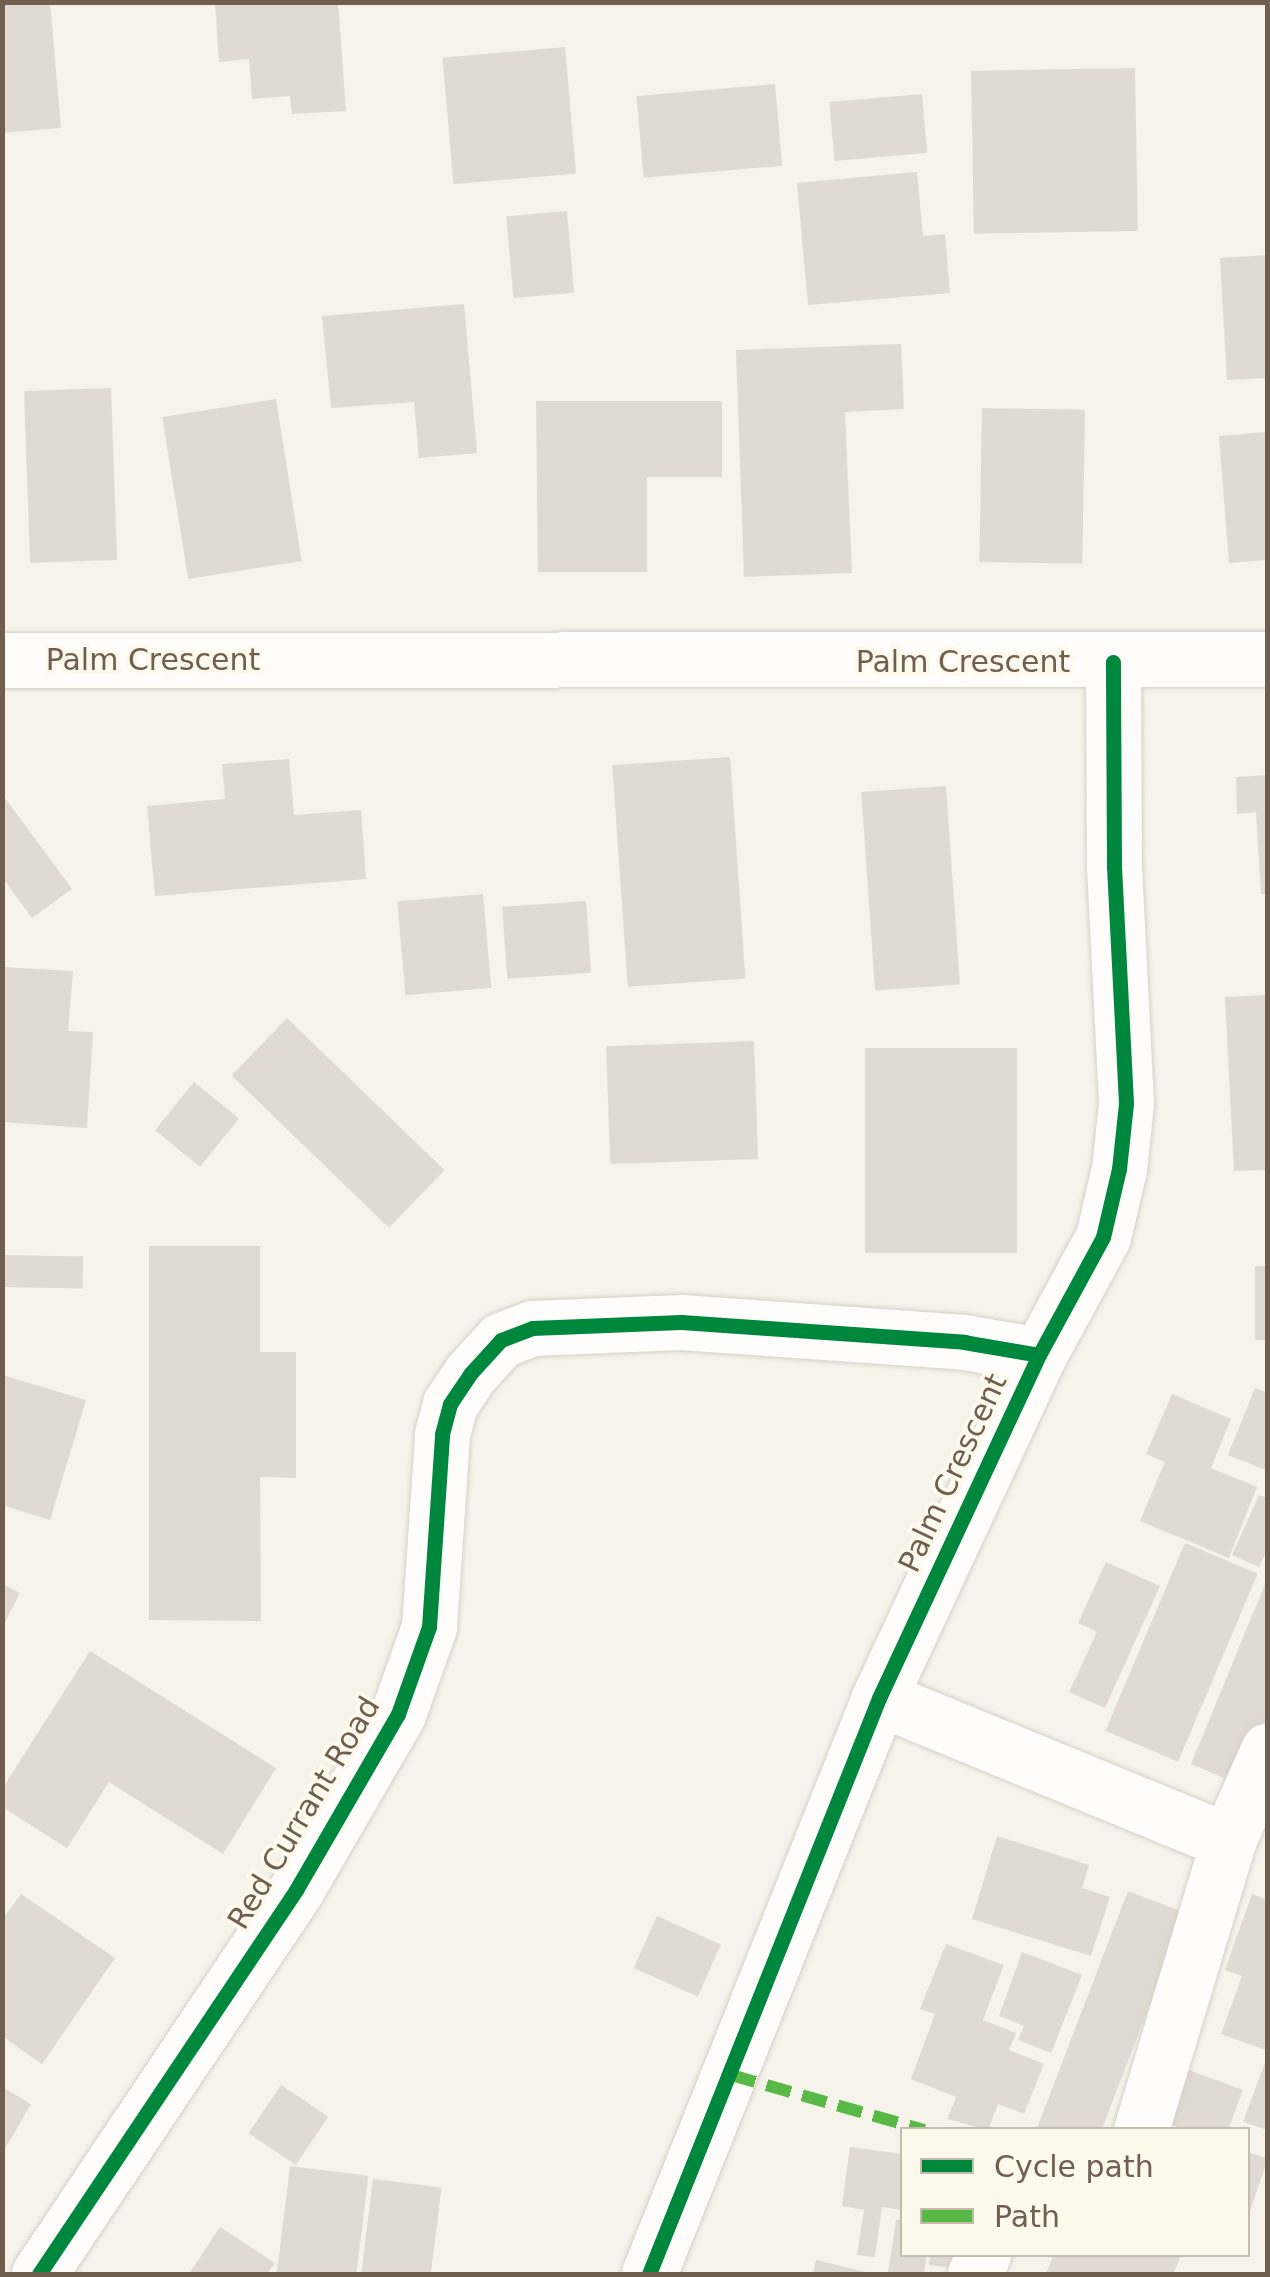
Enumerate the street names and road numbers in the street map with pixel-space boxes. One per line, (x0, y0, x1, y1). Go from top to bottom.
street label: Palm Crescent (46, 642, 260, 678)
street label: Palm Crescent (856, 644, 1070, 680)
street label: Palm Crescent (891, 1368, 1015, 1578)
street label: Red Currant Road (220, 1690, 388, 1936)

